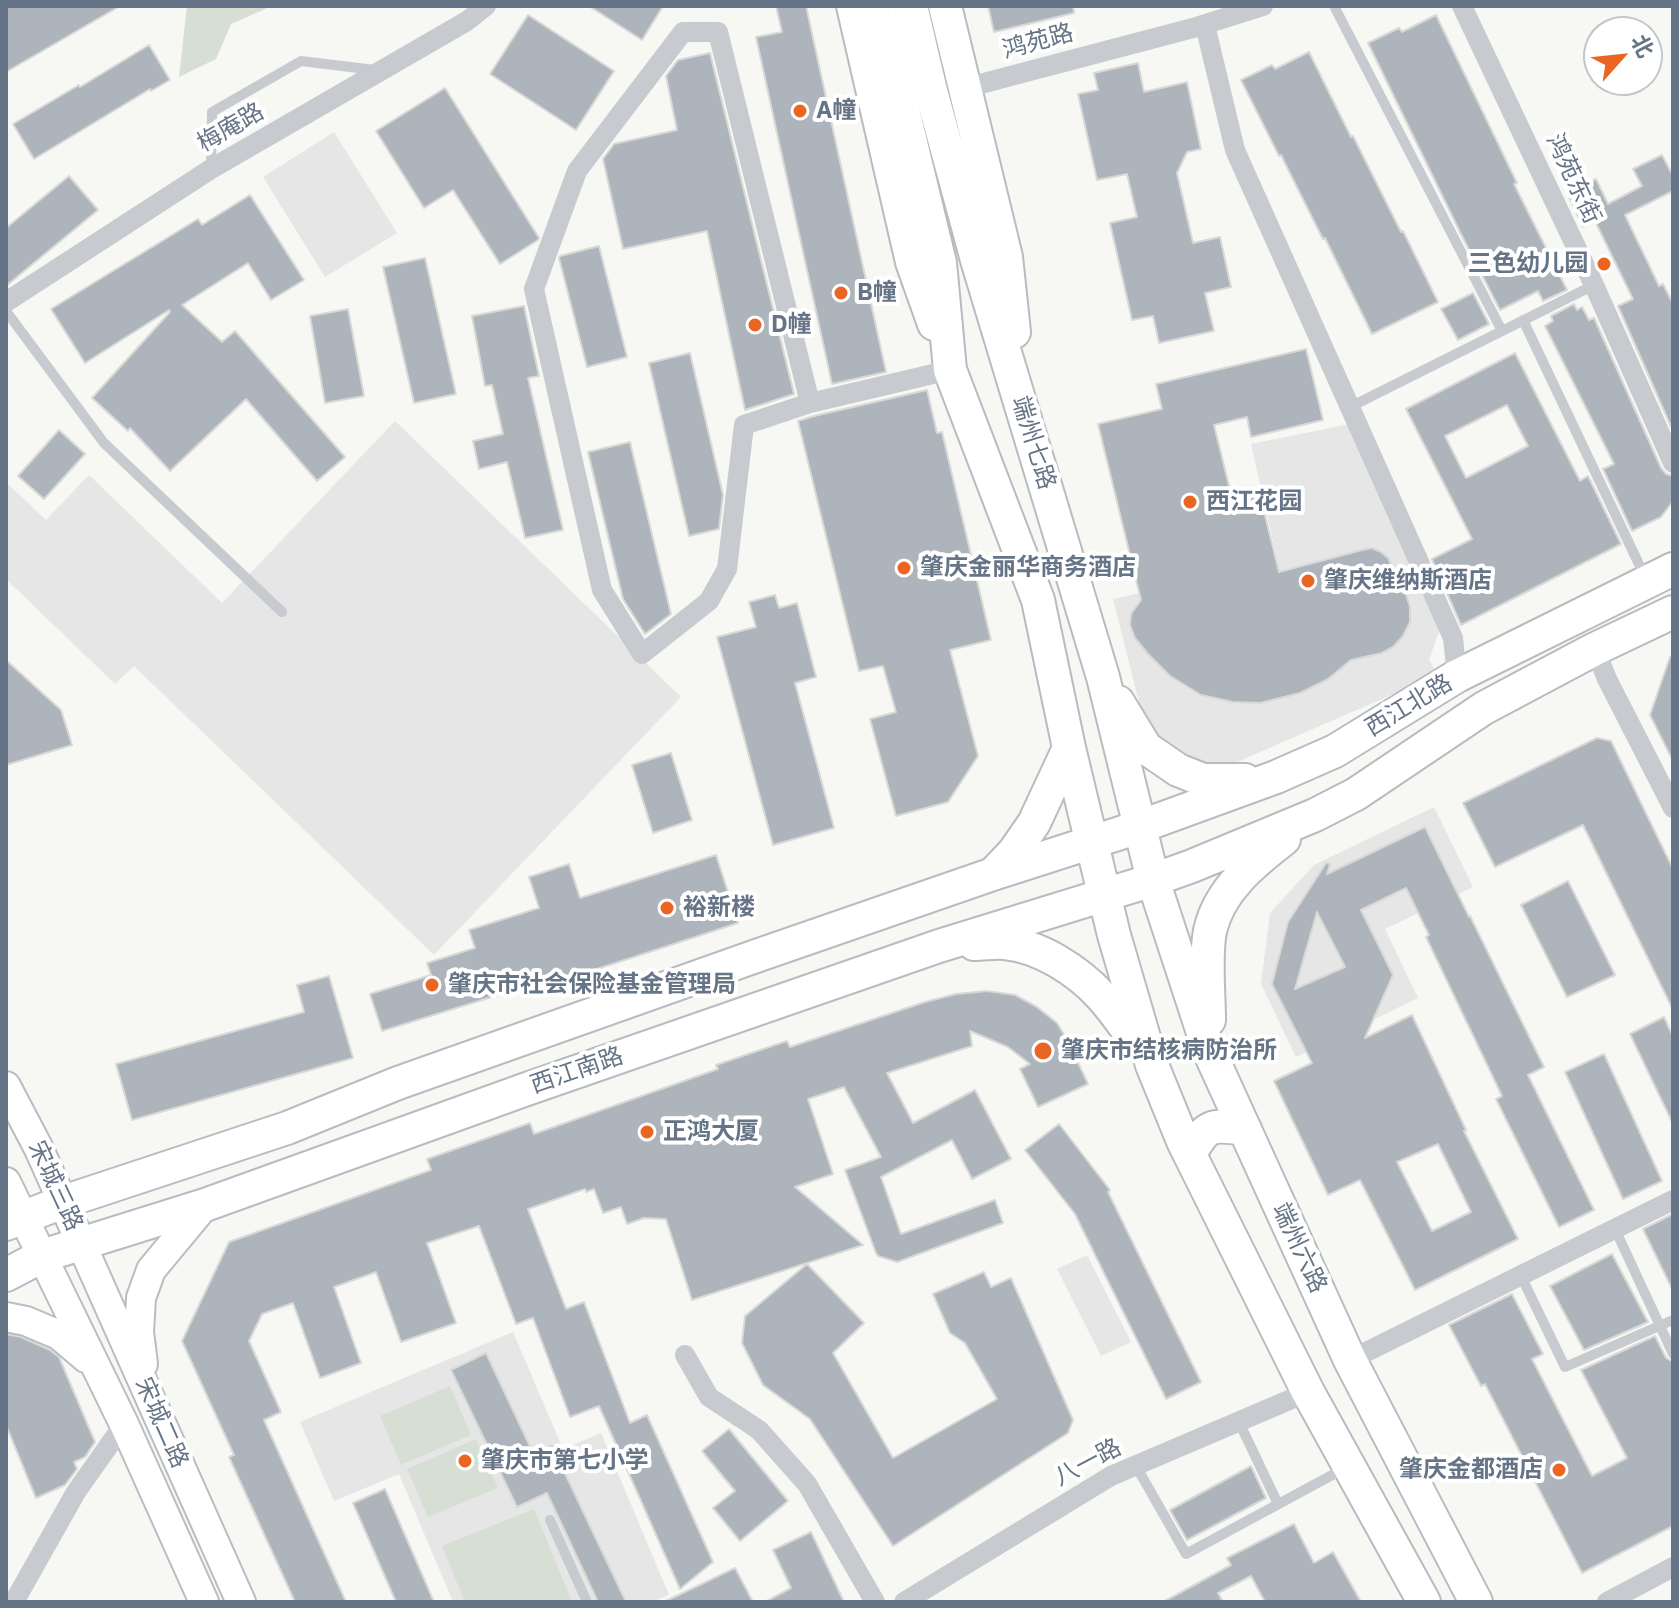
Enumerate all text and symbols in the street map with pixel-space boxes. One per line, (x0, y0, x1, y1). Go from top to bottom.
north arrow (1583, 16, 1663, 96)
street label: 鸿苑路 (999, 19, 1077, 65)
text: 北 (1625, 29, 1661, 62)
place label: A幢 (816, 97, 856, 125)
street label: 梅庵路 (193, 98, 269, 158)
marker: A幢 (791, 102, 809, 120)
street label: 鸿苑东街 (1540, 129, 1606, 229)
place label: 三色幼儿园 (1468, 250, 1588, 278)
marker: 三色幼儿园 (1595, 255, 1613, 273)
place label: B幢 (857, 279, 897, 307)
marker: B幢 (832, 284, 850, 302)
place label: D幢 (771, 311, 812, 339)
marker: D幢 (746, 316, 764, 334)
street label: 端州七路 (1005, 393, 1061, 493)
place label: 西江花园 (1206, 488, 1302, 516)
marker: 西江花园 (1181, 493, 1199, 511)
place label: 肇庆金丽华商务酒店 (920, 554, 1136, 582)
marker: 肇庆金丽华商务酒店 (895, 559, 913, 577)
place label: 肇庆维纳斯酒店 (1324, 567, 1492, 595)
marker: 肇庆维纳斯酒店 (1299, 572, 1317, 590)
street label: 西江北路 (1360, 669, 1458, 743)
place label: 裕新楼 (683, 894, 755, 922)
marker: 裕新楼 (658, 899, 676, 917)
place label: 肇庆市社会保险基金管理局 (448, 971, 736, 999)
marker: 肇庆市社会保险基金管理局 (423, 976, 441, 994)
place label: 肇庆市结核病防治所 (1061, 1037, 1277, 1065)
marker: 肇庆市结核病防治所 (1032, 1040, 1054, 1062)
street label: 西江南路 (527, 1042, 627, 1100)
place label: 正鸿大厦 (663, 1118, 759, 1146)
marker: 正鸿大厦 (638, 1123, 656, 1141)
street label: 宋城三路 (22, 1136, 88, 1236)
street label: 端州六路 (1266, 1198, 1332, 1298)
street label: 宋城二路 (128, 1373, 194, 1473)
street label: 八一路 (1049, 1433, 1127, 1493)
place label: 肇庆市第七小学 (481, 1447, 649, 1475)
marker: 肇庆市第七小学 (456, 1452, 474, 1470)
place label: 肇庆金都酒店 (1399, 1456, 1543, 1484)
marker: 肇庆金都酒店 (1550, 1461, 1568, 1479)

